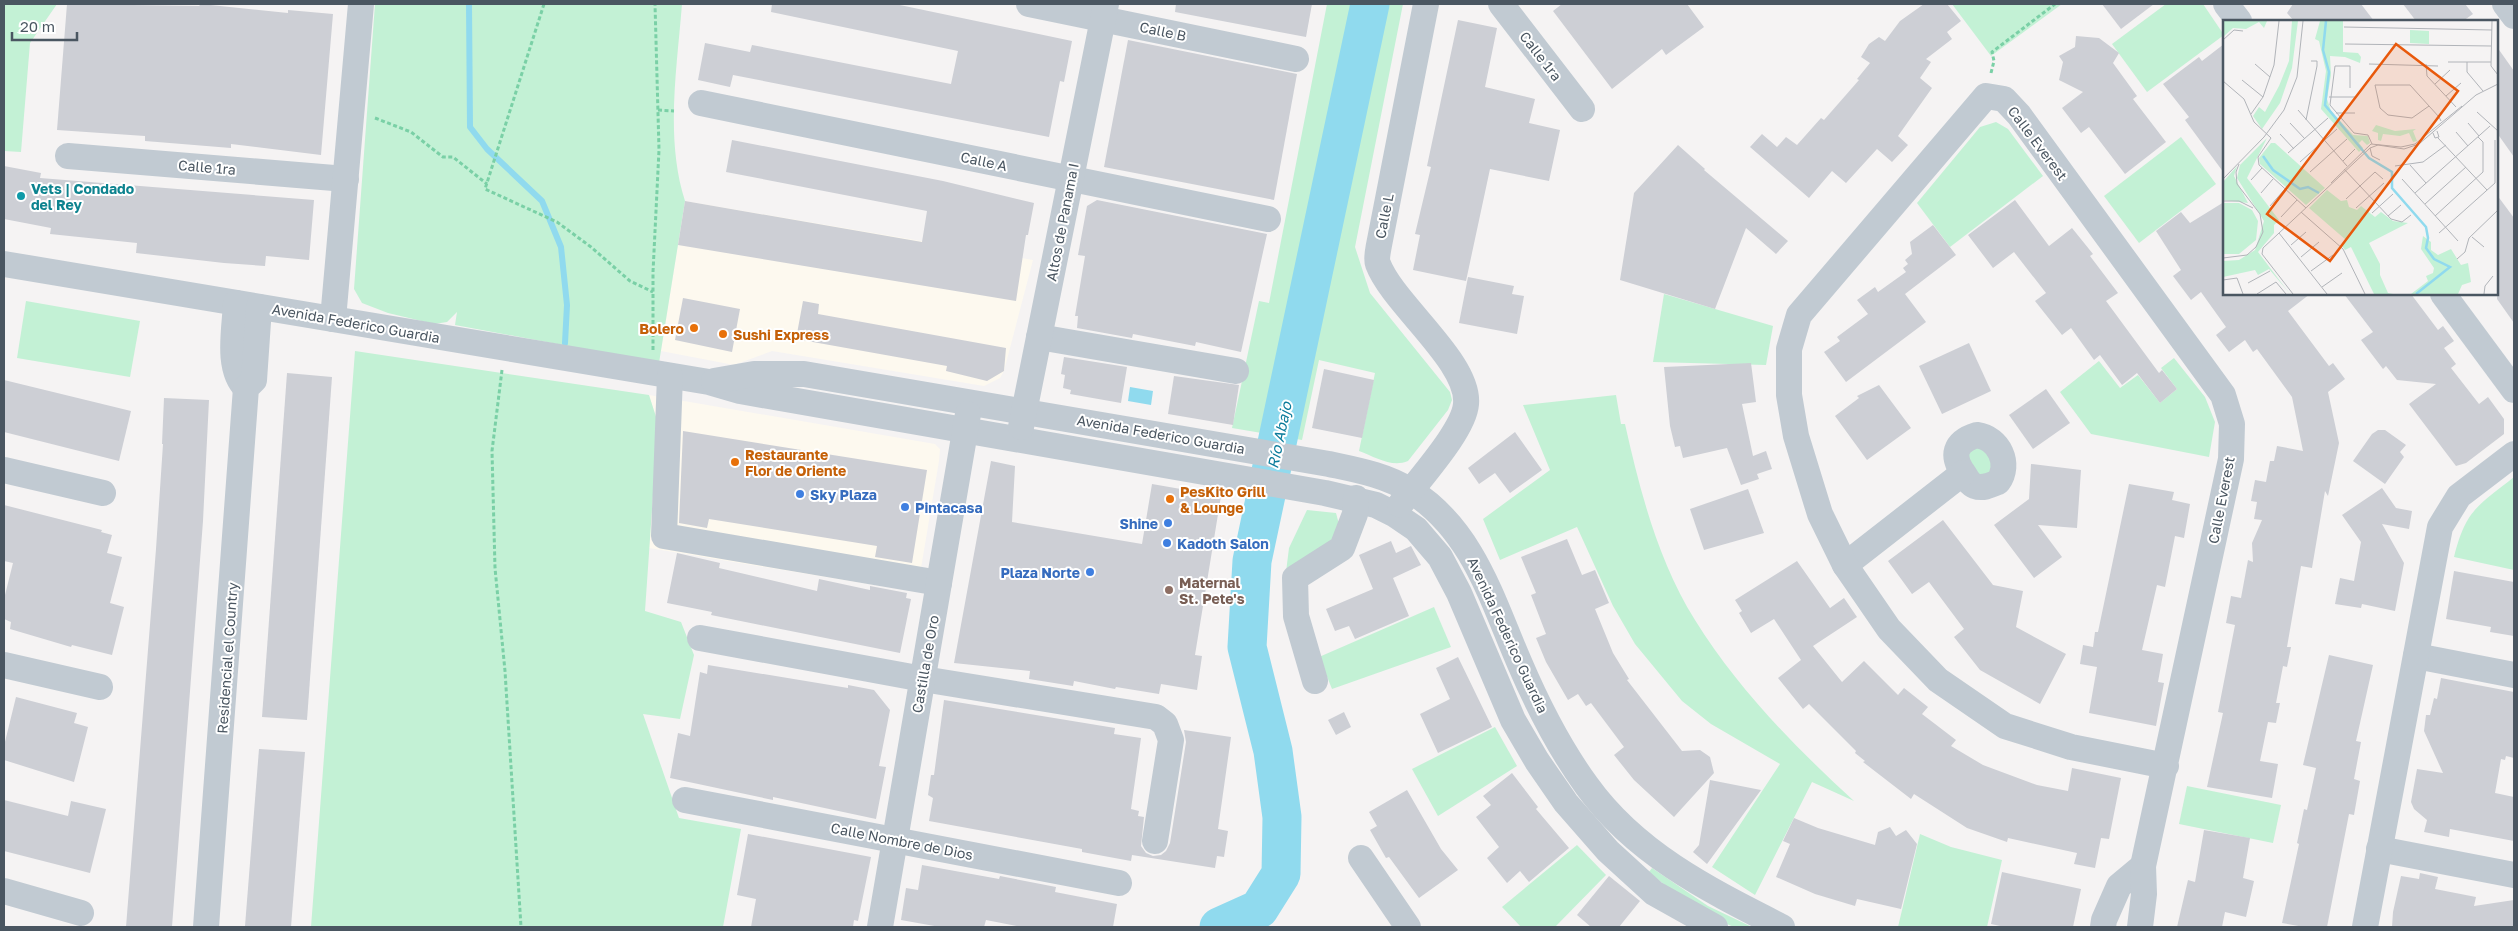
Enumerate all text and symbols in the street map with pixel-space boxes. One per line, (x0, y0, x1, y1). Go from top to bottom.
scale bar (12, 10, 78, 42)
text: 20 m (20, 17, 55, 35)
street label: Calle B (1138, 18, 1188, 44)
inset map (2223, 20, 2498, 295)
street label: Calle 1ra (1516, 28, 1566, 84)
street label: Calle Everest (2005, 103, 2071, 183)
street label: Calle A (959, 148, 1009, 174)
street label: Calle 1ra (177, 156, 237, 178)
street label: Altos de Panama I (1042, 161, 1082, 283)
place label: Vets | Condado del Rey (31, 180, 134, 213)
marker: Vets | Condado del Rey (15, 190, 27, 202)
street label: Calle L (1371, 192, 1397, 240)
street label: Avenida Federico Guardia (271, 300, 441, 346)
place label: Bolero (639, 320, 684, 337)
marker: Bolero (688, 322, 700, 334)
place label: Sushi Express (733, 326, 829, 343)
marker: Sushi Express (717, 328, 729, 340)
water label: Río Abajo (1263, 399, 1296, 470)
street label: Avenida Federico Guardia (1076, 411, 1246, 457)
place label: Restaurante Flor de Oriente (745, 446, 846, 479)
street label: Calle Everest (2204, 455, 2238, 545)
marker: Restaurante Flor de Oriente (729, 456, 741, 468)
place label: PesKito Grill & Lounge (1180, 483, 1266, 516)
place label: Sky Plaza (810, 486, 877, 503)
marker: Sky Plaza (794, 488, 806, 500)
marker: PesKito Grill & Lounge (1164, 493, 1176, 505)
place label: Pintacasa (915, 499, 983, 516)
marker: Pintacasa (899, 501, 911, 513)
place label: Shine (1120, 515, 1158, 532)
marker: Shine (1162, 517, 1174, 529)
place label: Kadoth Salon (1177, 535, 1269, 552)
marker: Kadoth Salon (1161, 537, 1173, 549)
street label: Avenida Federico Guardia (1464, 554, 1552, 716)
place label: Plaza Norte (1000, 564, 1080, 581)
marker: Plaza Norte (1084, 566, 1096, 578)
place label: Maternal St. Pete's (1179, 574, 1245, 607)
street label: Residencial el Country (213, 582, 241, 734)
marker: Maternal St. Pete's (1163, 584, 1175, 596)
street label: Castilla de Oro (908, 614, 942, 714)
street label: Calle Nombre de Dios (829, 819, 975, 863)

